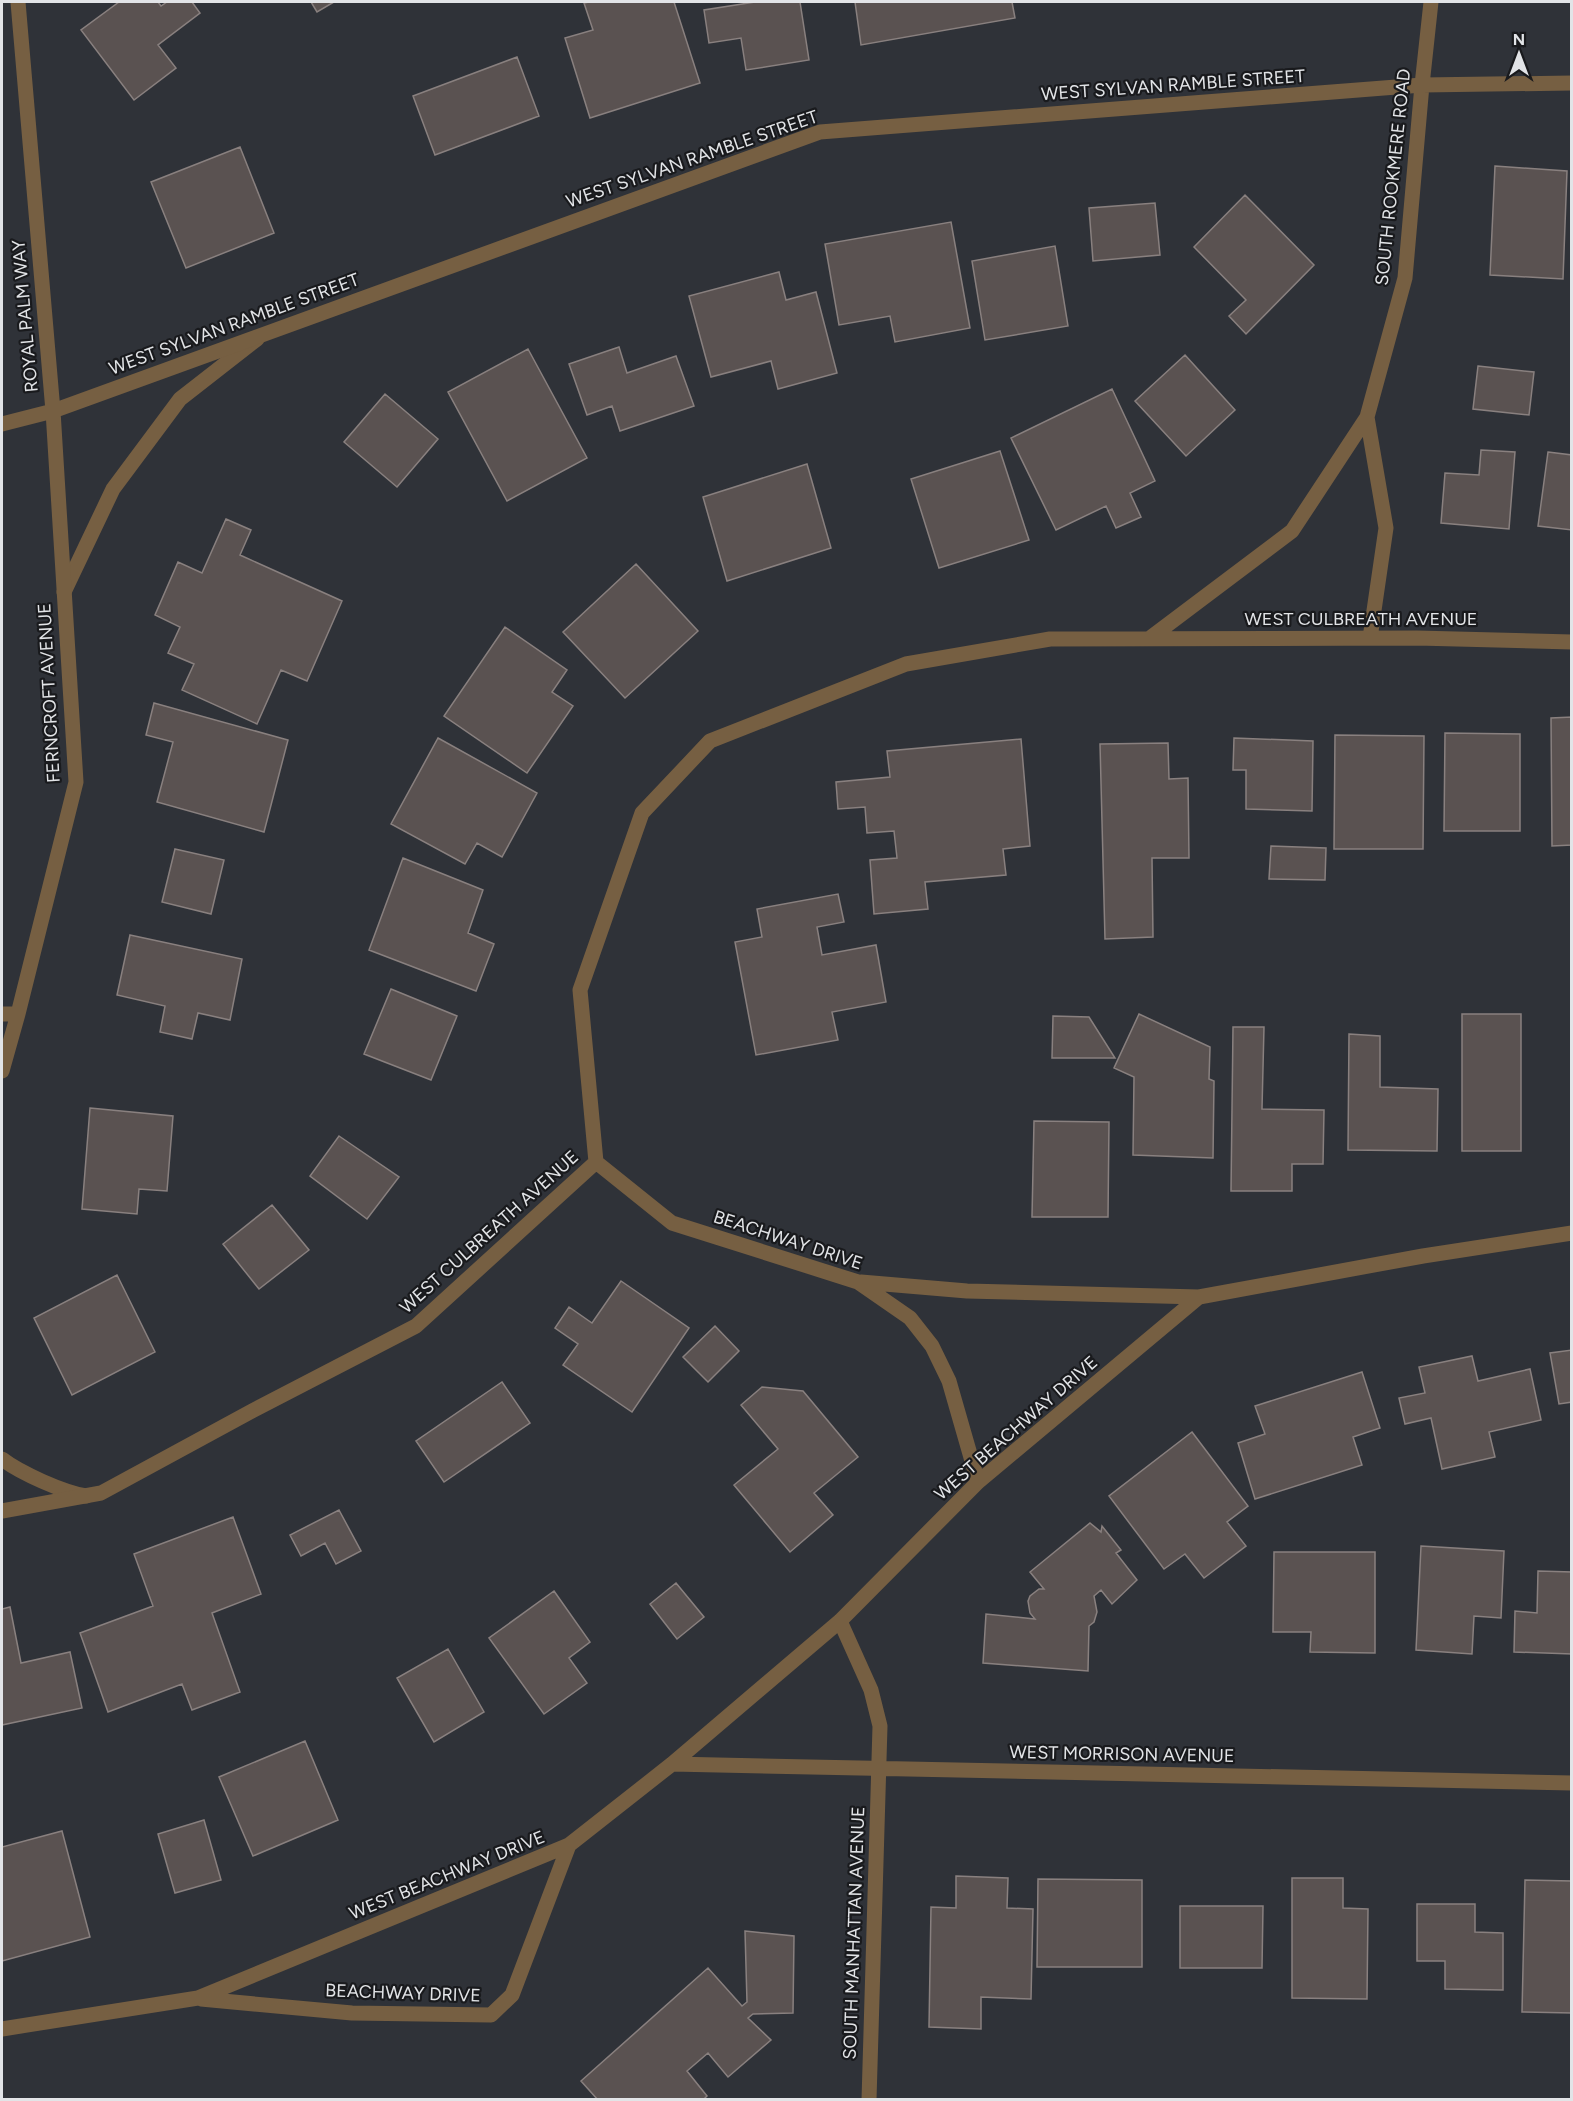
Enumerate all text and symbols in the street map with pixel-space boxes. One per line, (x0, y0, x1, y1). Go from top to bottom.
north arrow (1489, 24, 1549, 84)
text: N (1513, 30, 1525, 49)
street label: WEST SYLVAN RAMBLE STREET (1040, 65, 1306, 105)
street label: SOUTH ROOKMERE ROAD (1371, 68, 1415, 286)
street label: WEST SYLVAN RAMBLE STREET (563, 106, 821, 212)
street label: ROYAL PALM WAY (7, 239, 43, 393)
street label: WEST SYLVAN RAMBLE STREET (106, 268, 362, 380)
street label: FERNCROFT AVENUE (33, 603, 65, 783)
street label: WEST CULBREATH AVENUE (1244, 608, 1478, 630)
street label: WEST CULBREATH AVENUE (395, 1146, 583, 1318)
street label: BEACHWAY DRIVE (711, 1205, 865, 1275)
street label: WEST BEACHWAY DRIVE (930, 1351, 1102, 1505)
street label: WEST MORRISON AVENUE (1009, 1741, 1235, 1767)
street label: SOUTH MANHATTAN AVENUE (839, 1806, 869, 2060)
street label: WEST BEACHWAY DRIVE (346, 1826, 548, 1924)
street label: BEACHWAY DRIVE (325, 1979, 481, 2007)

